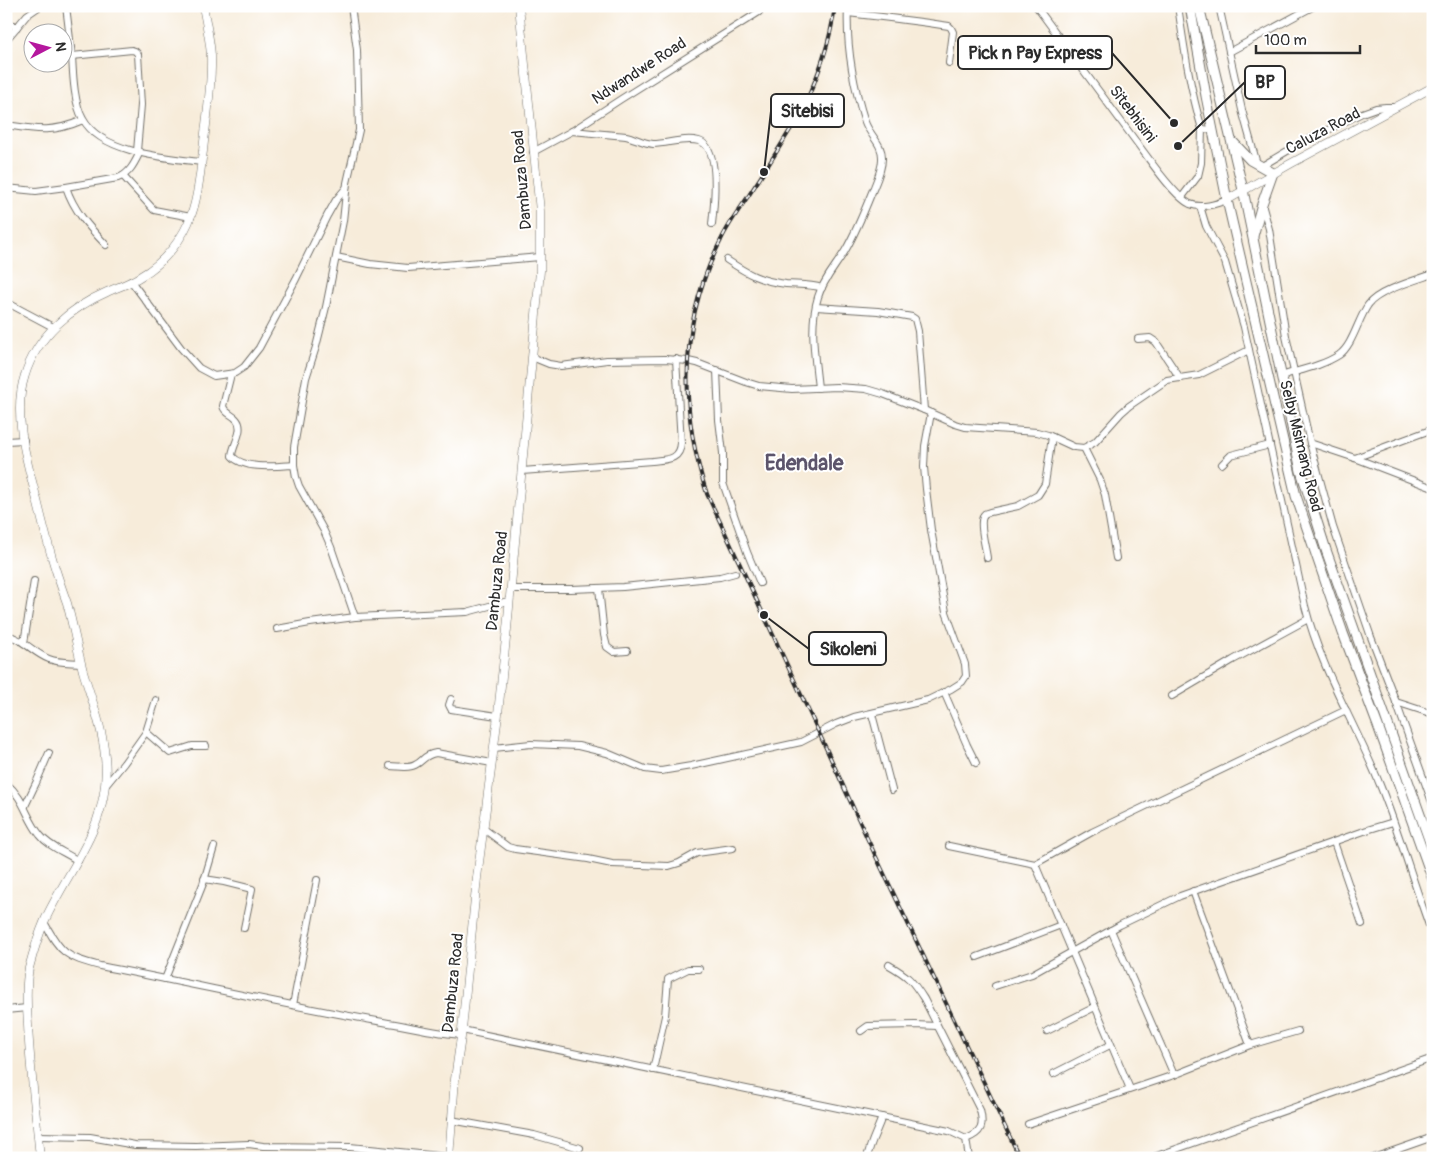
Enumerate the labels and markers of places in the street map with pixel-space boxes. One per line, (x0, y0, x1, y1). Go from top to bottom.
callout: Pick n Pay Express (958, 36, 1112, 69)
callout: BP (1245, 66, 1285, 99)
callout: Sitebisi (771, 94, 844, 127)
callout: Sikoleni (809, 632, 886, 665)

